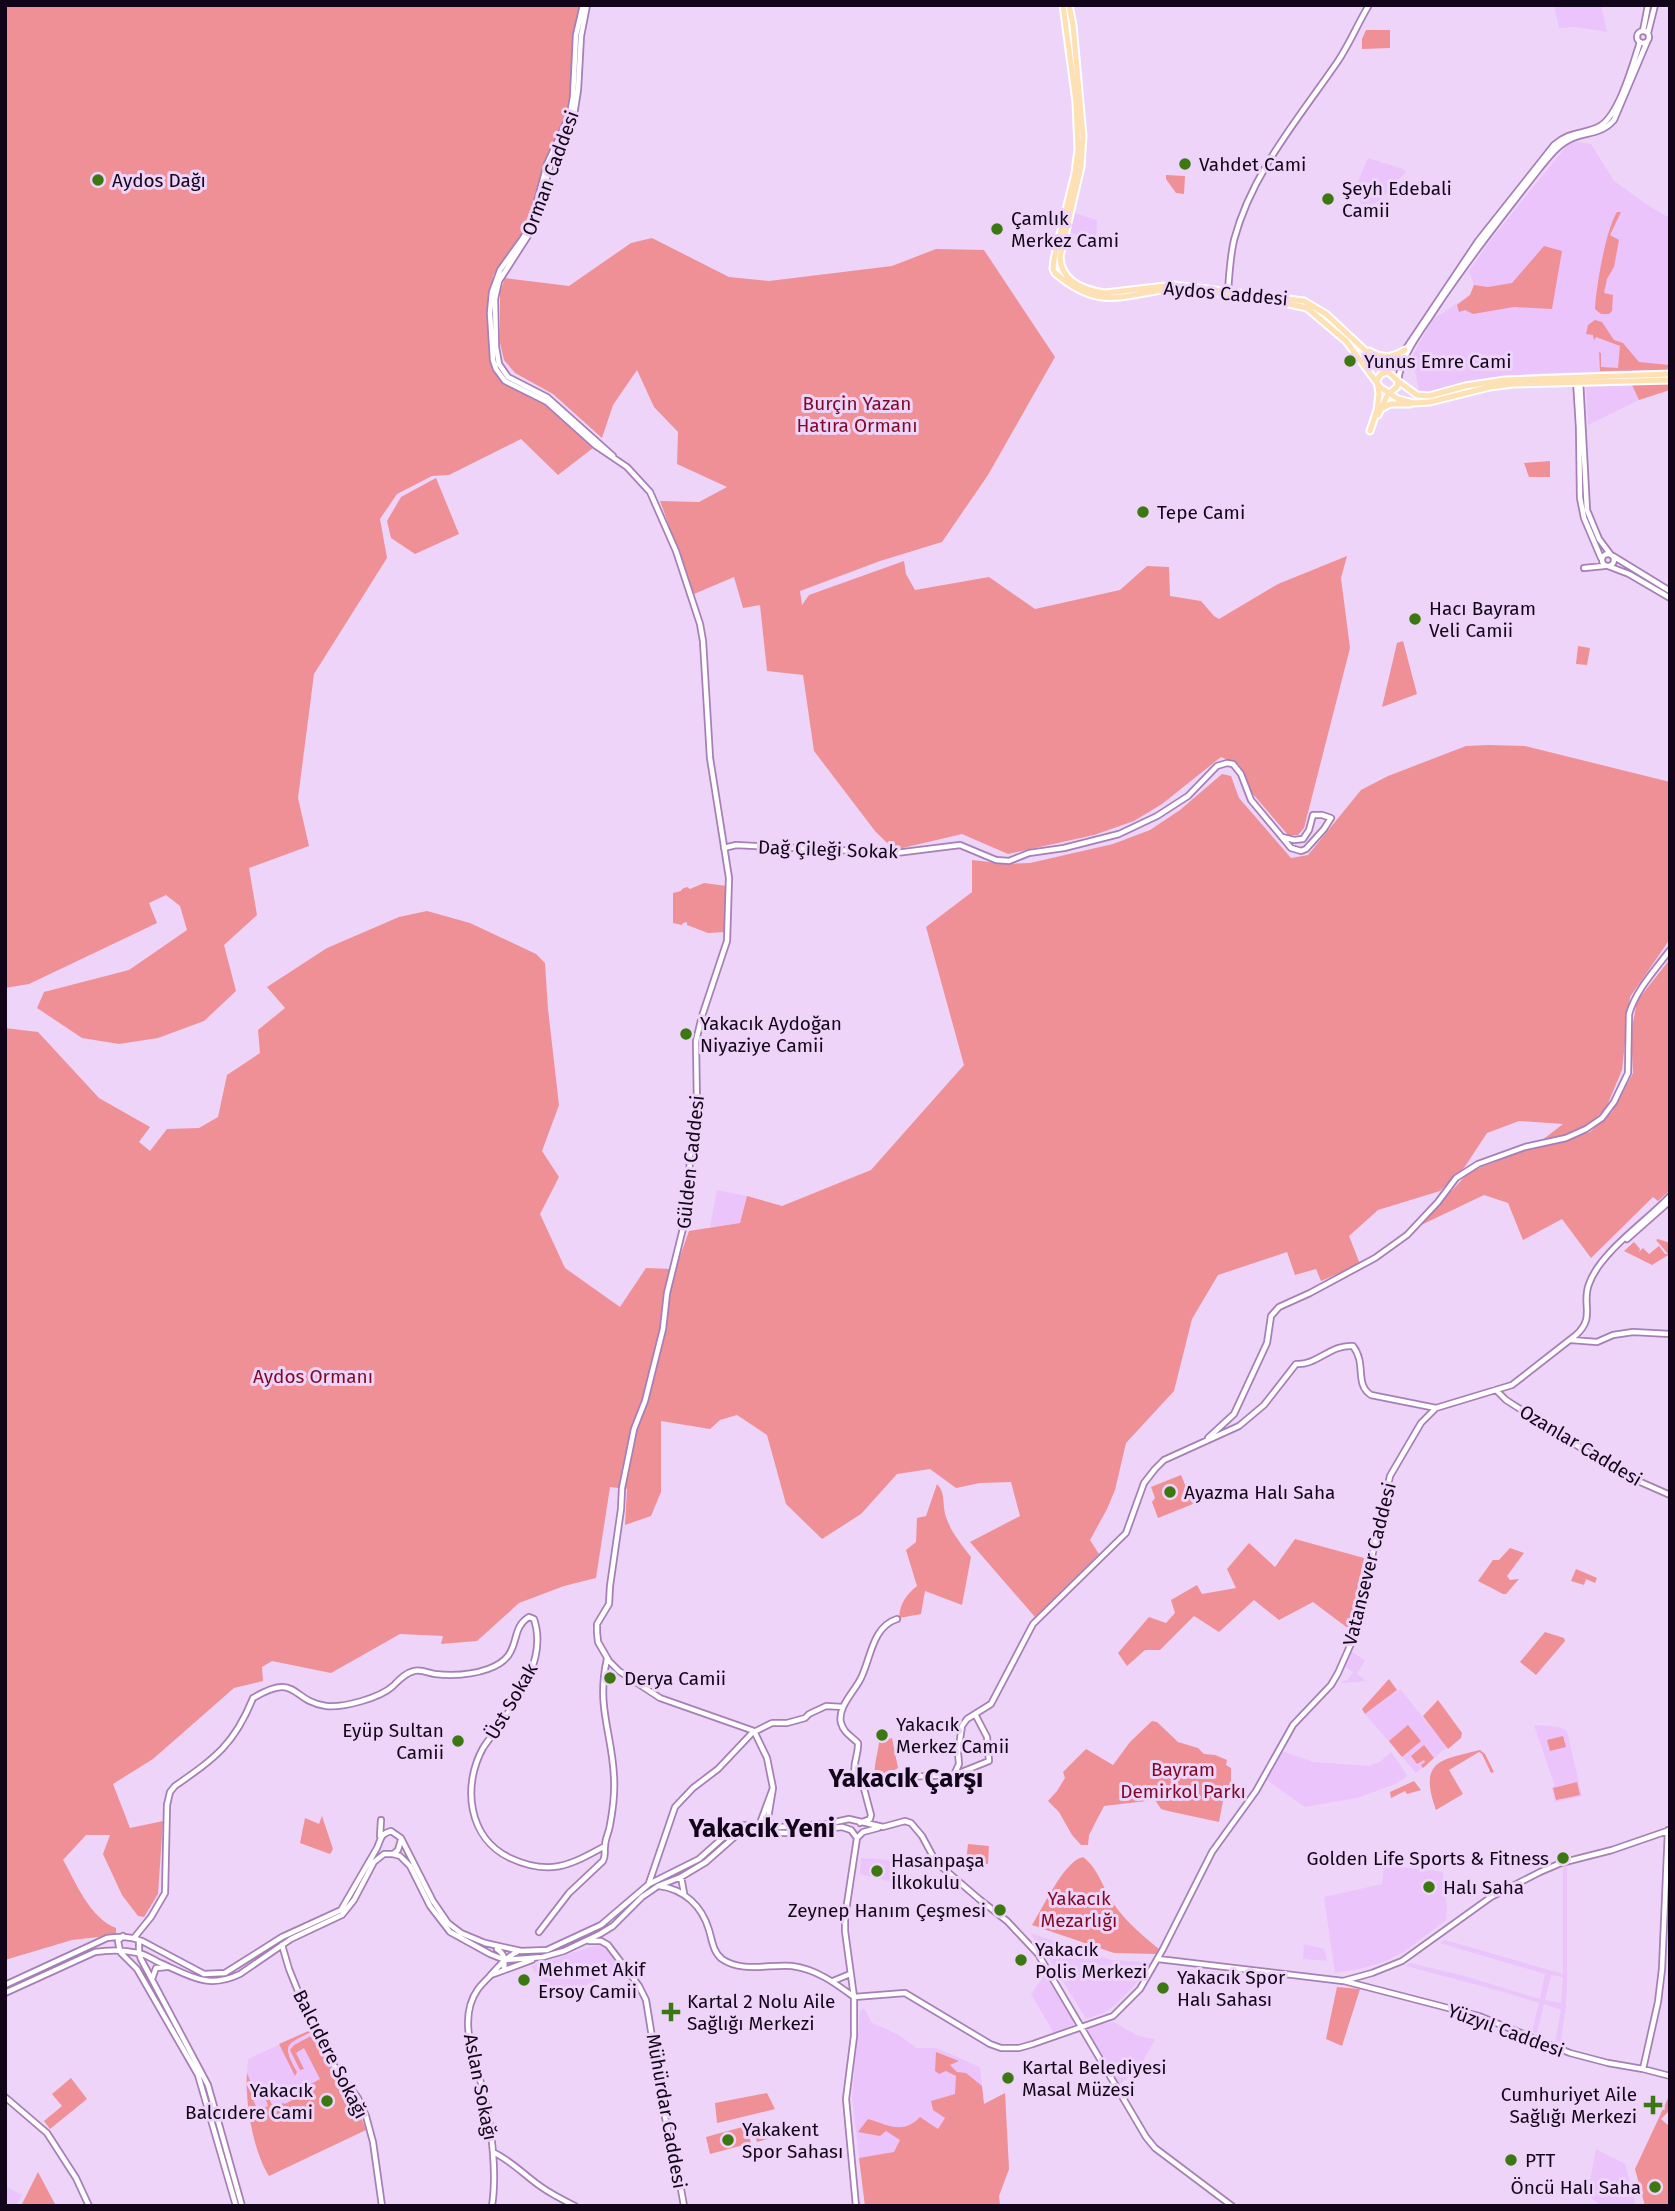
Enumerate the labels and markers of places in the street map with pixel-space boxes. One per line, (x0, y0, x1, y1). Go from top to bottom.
place label: Vahdet Cami (1199, 153, 1306, 176)
marker: Vahdet Cami (1177, 156, 1193, 172)
place label: Aydos Dağı (112, 169, 206, 192)
marker: Aydos Dağı (90, 172, 106, 188)
place label: Şeyh Edebali Camii (1342, 177, 1452, 222)
marker: Şeyh Edebali Camii (1320, 191, 1336, 207)
place label: Çamlık Merkez Cami (1011, 207, 1119, 252)
marker: Çamlık Merkez Cami (989, 221, 1005, 237)
place label: Yunus Emre Cami (1364, 350, 1512, 373)
marker: Yunus Emre Cami (1342, 353, 1358, 369)
place label: Tepe Cami (1157, 501, 1245, 524)
marker: Tepe Cami (1135, 504, 1151, 520)
place label: Hacı Bayram Veli Camii (1429, 597, 1536, 642)
marker: Hacı Bayram Veli Camii (1407, 611, 1423, 627)
place label: Yakacık Aydoğan Niyaziye Camii (700, 1012, 842, 1057)
marker: Yakacık Aydoğan Niyaziye Camii (678, 1026, 694, 1042)
place label: Ayazma Halı Saha (1184, 1481, 1335, 1504)
marker: Ayazma Halı Saha (1162, 1484, 1178, 1500)
place label: Derya Camii (624, 1667, 726, 1690)
marker: Derya Camii (602, 1670, 618, 1686)
place label: Yakacık Merkez Camii (896, 1713, 1009, 1758)
place label: Eyüp Sultan Camii (342, 1719, 444, 1764)
marker: Yakacık Merkez Camii (874, 1727, 890, 1743)
marker: Eyüp Sultan Camii (450, 1733, 466, 1749)
place label: Golden Life Sports & Fitness (1307, 1847, 1549, 1870)
place label: Hasanpaşa İlkokulu (891, 1849, 984, 1894)
marker: Golden Life Sports & Fitness (1555, 1850, 1571, 1866)
marker: Hasanpaşa İlkokulu (869, 1863, 885, 1879)
place label: Halı Saha (1443, 1876, 1524, 1899)
marker: Halı Saha (1421, 1879, 1437, 1895)
place label: Zeynep Hanım Çeşmesi (788, 1899, 986, 1922)
marker: Zeynep Hanım Çeşmesi (992, 1902, 1008, 1918)
place label: Yakacık Polis Merkezi (1035, 1938, 1147, 1983)
marker: Yakacık Polis Merkezi (1013, 1952, 1029, 1968)
place label: Mehmet Akif Ersoy Camii (538, 1958, 647, 2003)
place label: Yakacık Spor Halı Sahası (1177, 1966, 1286, 2011)
marker: Mehmet Akif Ersoy Camii (516, 1972, 532, 1988)
marker: Yakacık Spor Halı Sahası (1155, 1980, 1171, 1996)
place label: Kartal 2 Nolu Aile Sağlığı Merkezi (687, 1990, 835, 2035)
marker: Kartal 2 Nolu Aile Sağlığı Merkezi (661, 2002, 681, 2022)
place label: Kartal Belediyesi Masal Müzesi (1022, 2056, 1167, 2101)
marker: Kartal Belediyesi Masal Müzesi (1000, 2070, 1016, 2086)
place label: Yakacık Balcıdere Cami (185, 2079, 313, 2124)
place label: Cumhuriyet Aile Sağlığı Merkezi (1501, 2083, 1637, 2128)
marker: Yakacık Balcıdere Cami (319, 2093, 335, 2109)
marker: Cumhuriyet Aile Sağlığı Merkezi (1643, 2095, 1663, 2115)
place label: Yakakent Spor Sahası (742, 2118, 843, 2163)
marker: Yakakent Spor Sahası (720, 2132, 736, 2148)
place label: PTT (1525, 2149, 1555, 2172)
marker: PTT (1503, 2152, 1519, 2168)
place label: Öncü Halı Saha (1511, 2176, 1641, 2199)
marker: Öncü Halı Saha (1647, 2179, 1663, 2195)

